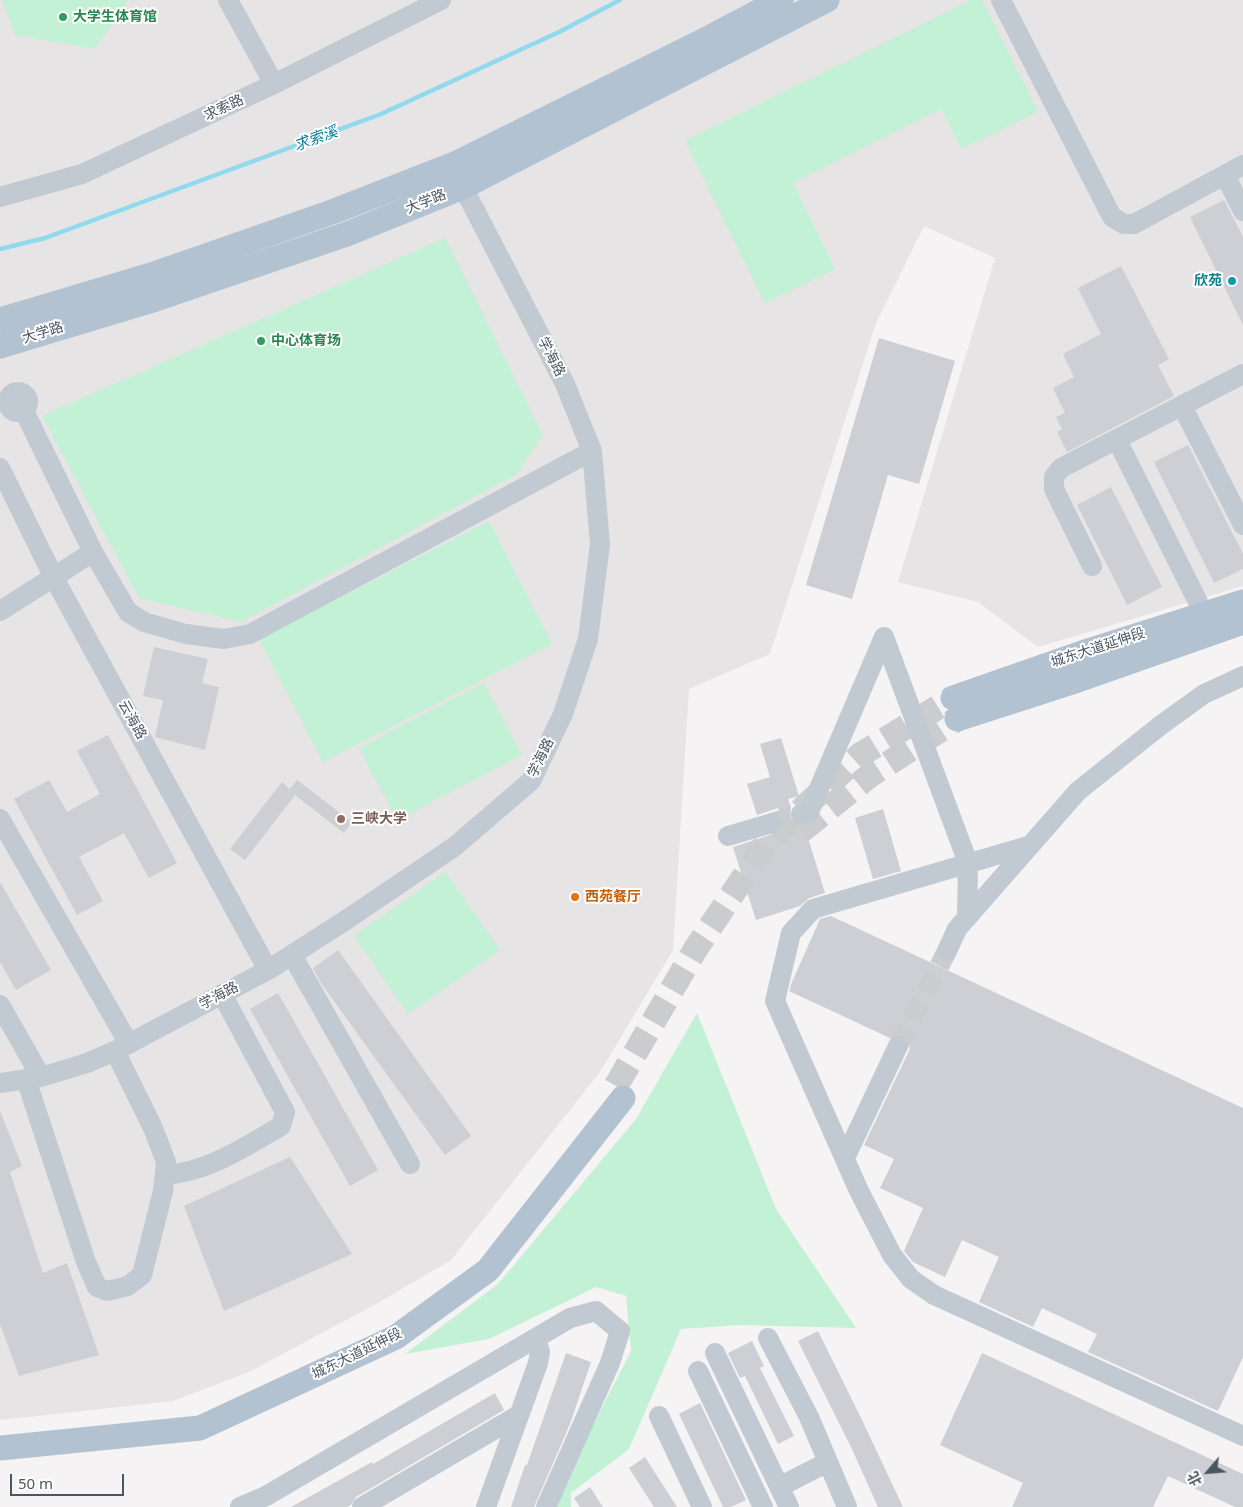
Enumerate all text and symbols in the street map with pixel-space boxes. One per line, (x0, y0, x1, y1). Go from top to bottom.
place label: 大学生体育馆 (73, 9, 157, 25)
marker: 大学生体育馆 (57, 11, 69, 23)
street label: 求索路 (201, 92, 247, 124)
water label: 求索溪 (292, 123, 340, 155)
street label: 大学路 (403, 186, 449, 218)
place label: 欣苑 (1194, 273, 1222, 289)
marker: 欣苑 (1226, 275, 1238, 287)
street label: 大学路 (20, 319, 66, 347)
place label: 中心体育场 (271, 333, 341, 349)
street label: 学海路 (534, 334, 568, 380)
marker: 中心体育场 (255, 335, 267, 347)
street label: 城东大道延伸段 (1049, 625, 1147, 671)
street label: 云海路 (114, 698, 150, 742)
street label: 学海路 (524, 735, 558, 781)
place label: 三峡大学 (351, 811, 407, 827)
marker: 三峡大学 (335, 813, 347, 825)
place label: 西苑餐厅 (585, 889, 641, 905)
marker: 西苑餐厅 (569, 891, 581, 903)
street label: 学海路 (197, 979, 241, 1013)
street label: 城东大道延伸段 (309, 1325, 405, 1383)
north arrow (1183, 1447, 1233, 1497)
scale bar (12, 1464, 126, 1496)
text: 北 (1183, 1468, 1206, 1490)
text: 50 m (18, 1473, 53, 1493)

